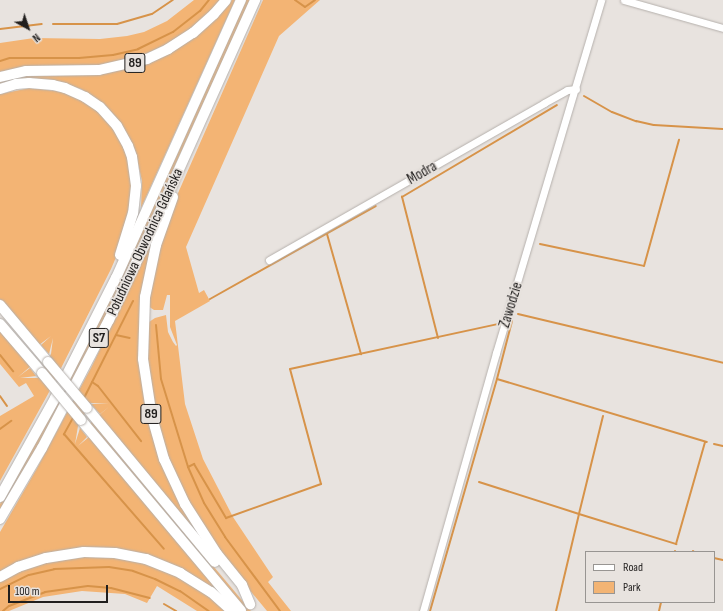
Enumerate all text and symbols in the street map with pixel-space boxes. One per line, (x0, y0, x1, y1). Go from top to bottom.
north arrow (8, 8, 48, 48)
text: N (30, 31, 42, 44)
road number: 89 (124, 51, 146, 75)
street label: Modra (404, 157, 440, 189)
street label: Południowa Obwodnica Gdańska (103, 166, 187, 318)
street label: Zawodzie (496, 280, 526, 330)
road number: S7 (88, 326, 110, 350)
road number: 89 (140, 402, 162, 426)
legend (585, 551, 715, 603)
text: Road (623, 560, 643, 575)
scale bar (10, 577, 110, 603)
text: Park (623, 580, 641, 595)
text: 100 m (15, 584, 40, 599)

